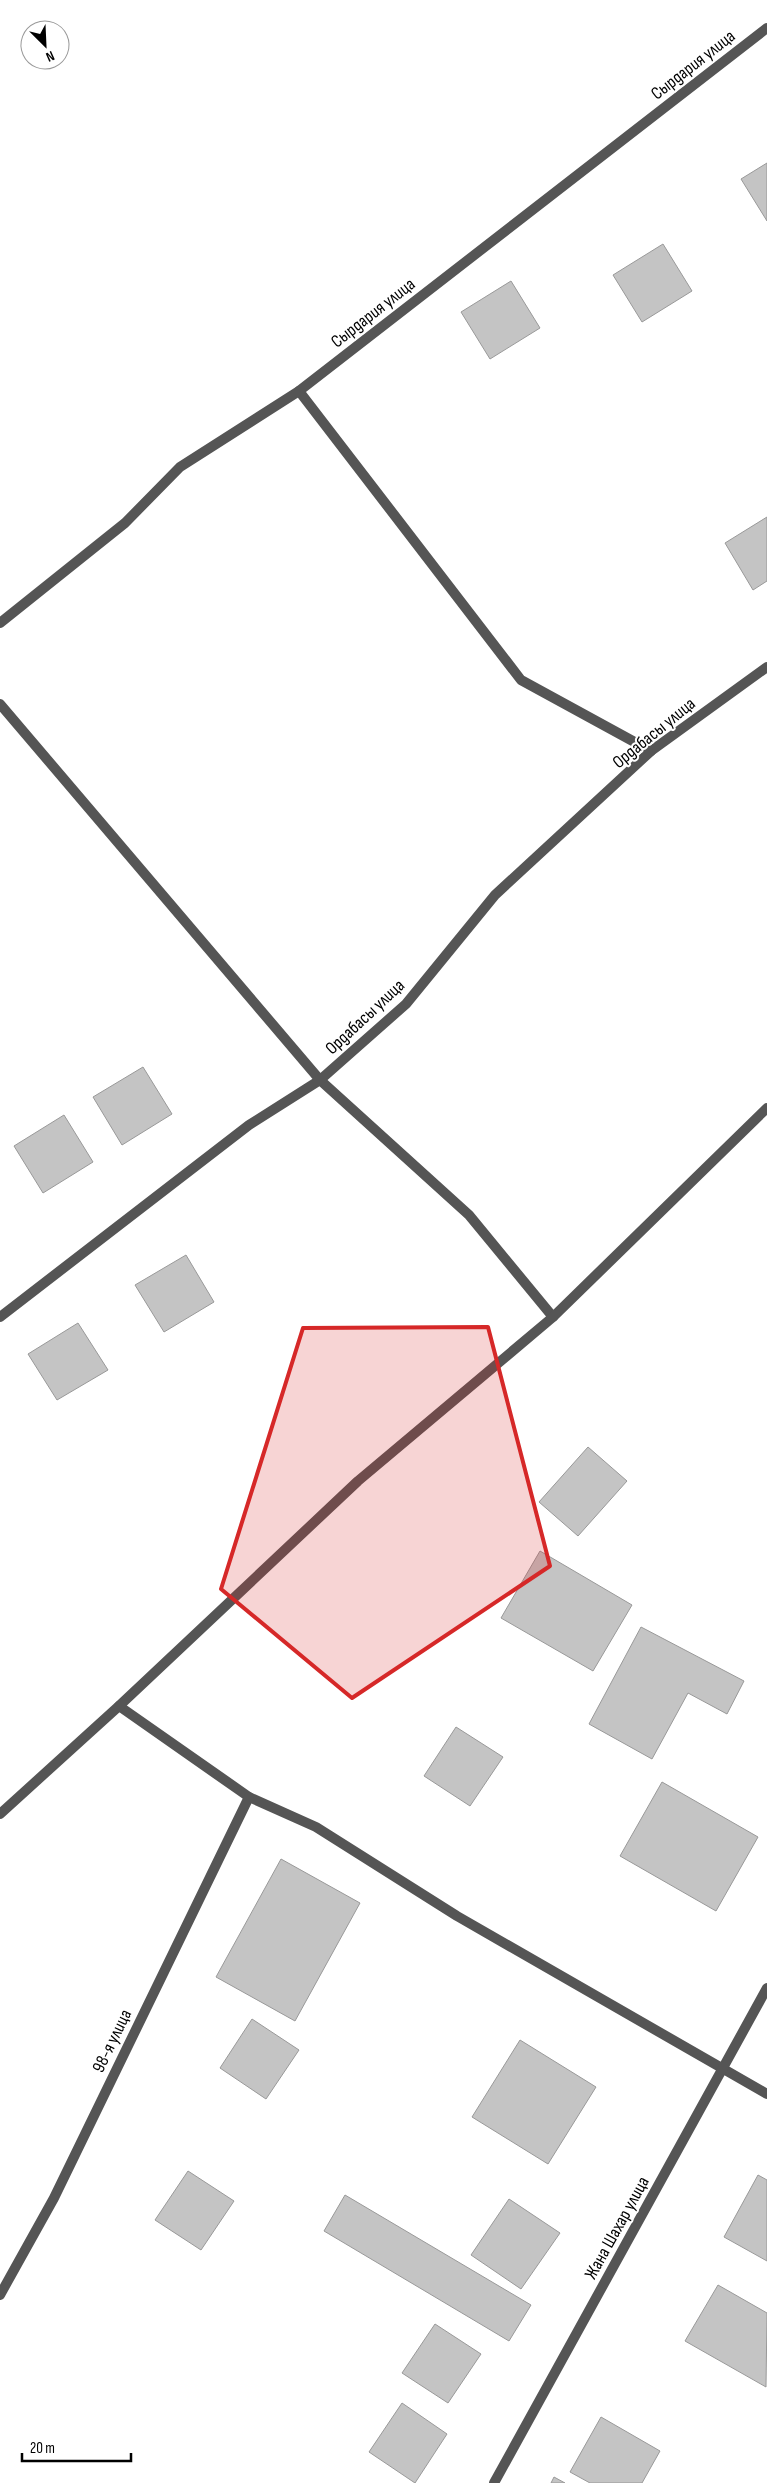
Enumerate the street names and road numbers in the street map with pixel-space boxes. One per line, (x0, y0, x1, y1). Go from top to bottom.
street label: Сырдария улица (647, 26, 739, 104)
street label: Сырдария улица (327, 274, 419, 352)
street label: Ордабасы улица (608, 693, 700, 773)
street label: Ордабасы улица (321, 975, 409, 1059)
street label: 98-я улица (88, 2006, 136, 2076)
street label: Жана Шахар улица (580, 2173, 654, 2283)

